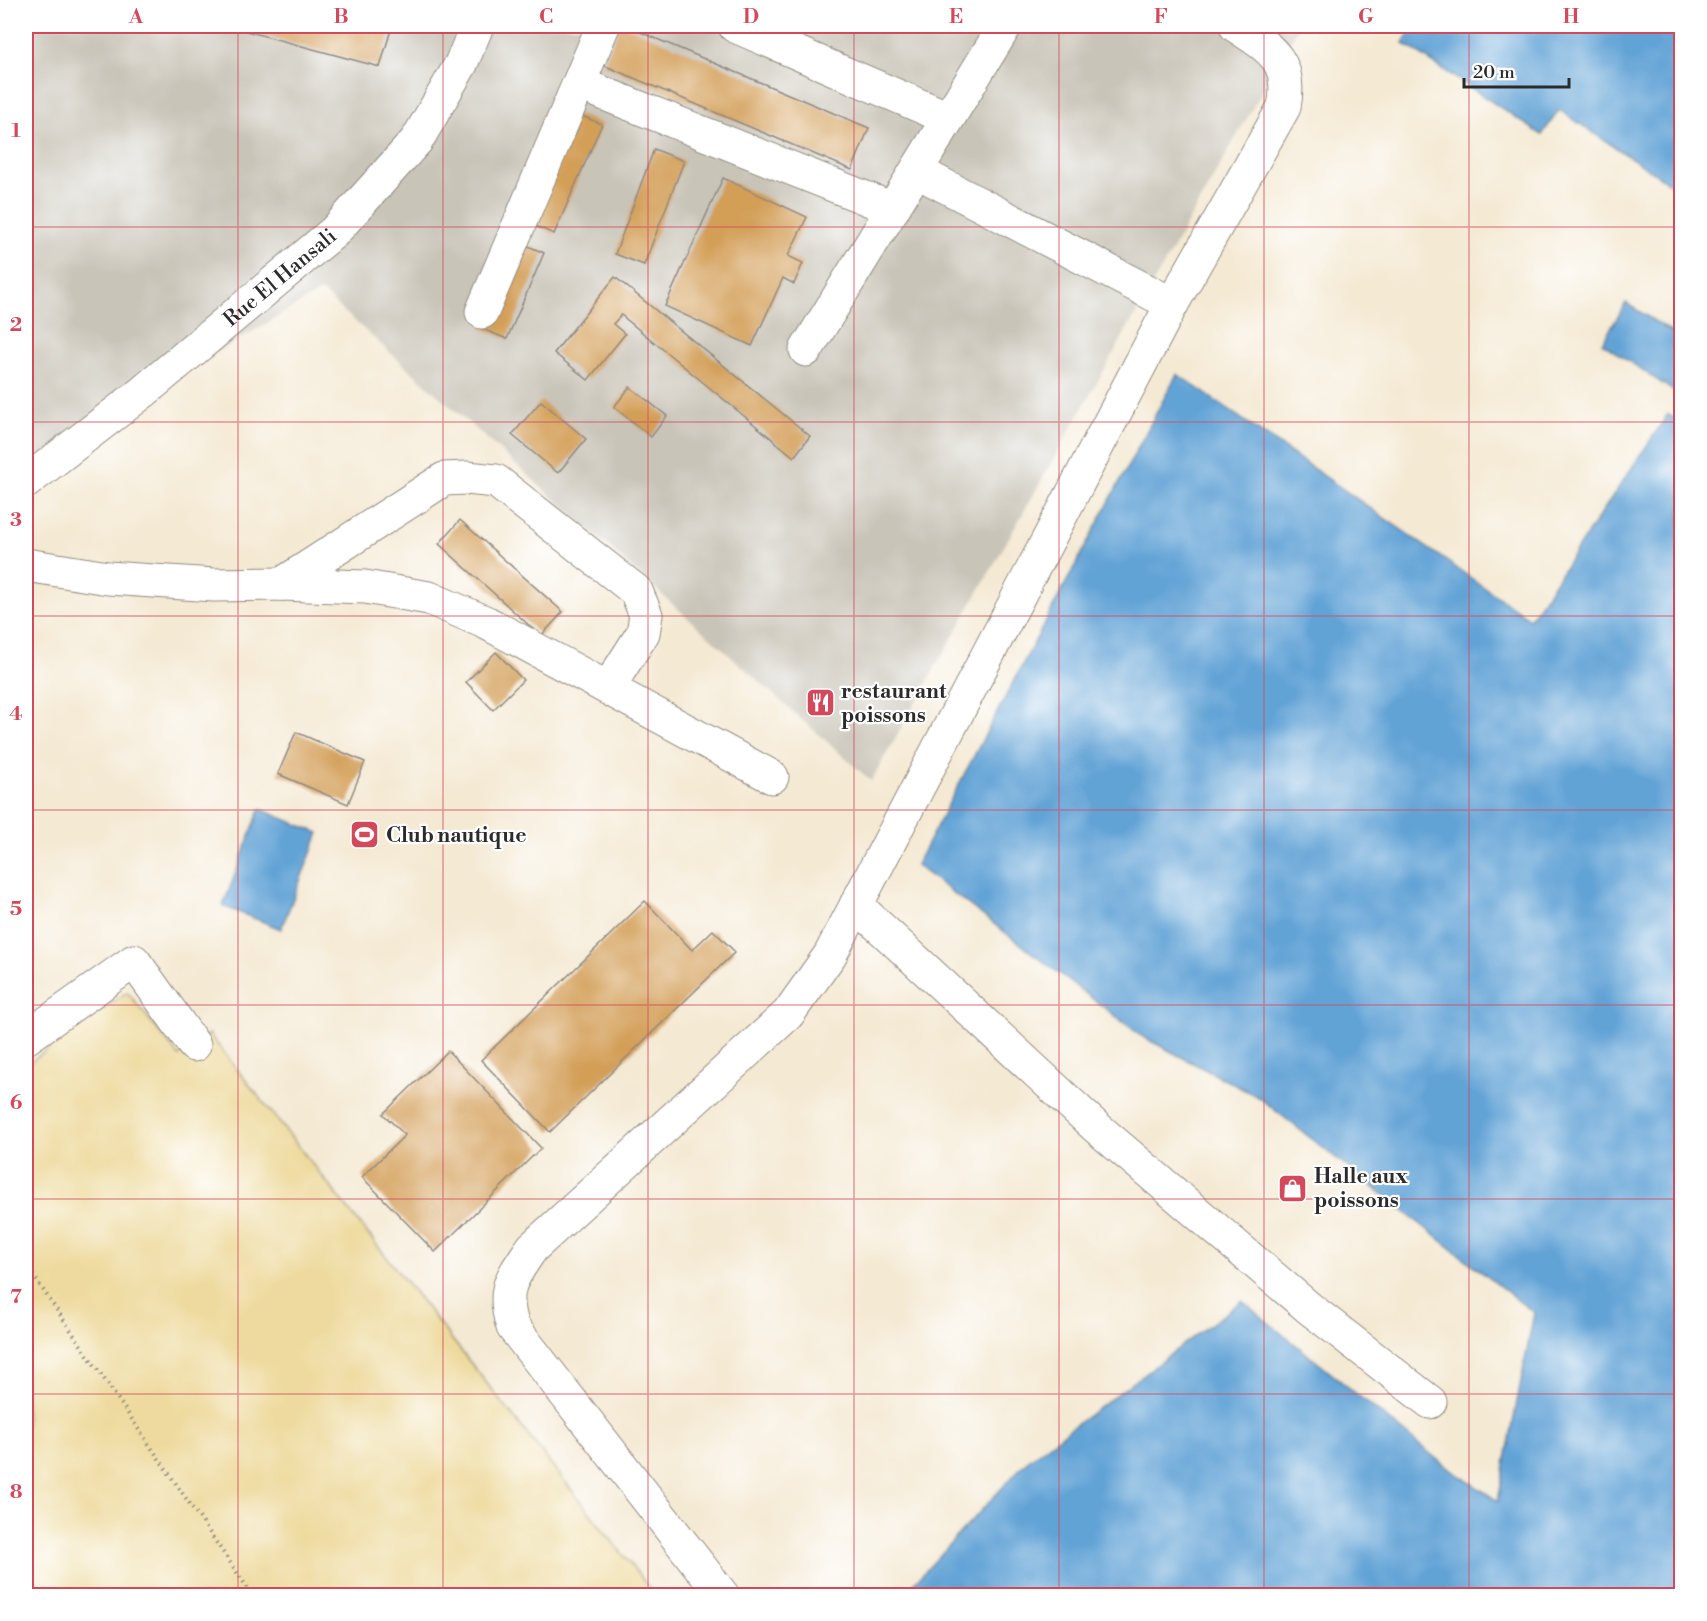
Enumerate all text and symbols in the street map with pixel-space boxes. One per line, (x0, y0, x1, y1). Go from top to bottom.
text: A (128, 5, 144, 30)
text: B (333, 5, 349, 30)
text: C (539, 5, 553, 30)
text: D (743, 5, 759, 30)
text: E (949, 5, 963, 30)
text: F (1154, 5, 1168, 30)
text: G (1358, 5, 1374, 30)
text: H (1563, 5, 1580, 30)
scale bar (1464, 51, 1569, 89)
text: 20 m (1473, 61, 1515, 84)
text: 1 (11, 119, 21, 144)
street label: Rue El Hansali (219, 223, 342, 333)
text: 2 (10, 313, 22, 338)
text: 3 (10, 508, 22, 533)
place label: restaurant poissons (841, 679, 947, 729)
restaurant icon: restaurant poissons (804, 687, 836, 719)
text: 4 (9, 702, 23, 727)
sports icon: Club nautique (349, 819, 381, 851)
place label: Club nautique (386, 823, 527, 849)
text: 5 (10, 897, 22, 922)
text: 6 (10, 1091, 23, 1116)
place label: Halle aux poissons (1314, 1164, 1408, 1214)
shop icon: Halle aux poissons (1277, 1172, 1309, 1204)
text: 7 (10, 1285, 22, 1310)
text: 8 (10, 1480, 23, 1505)

